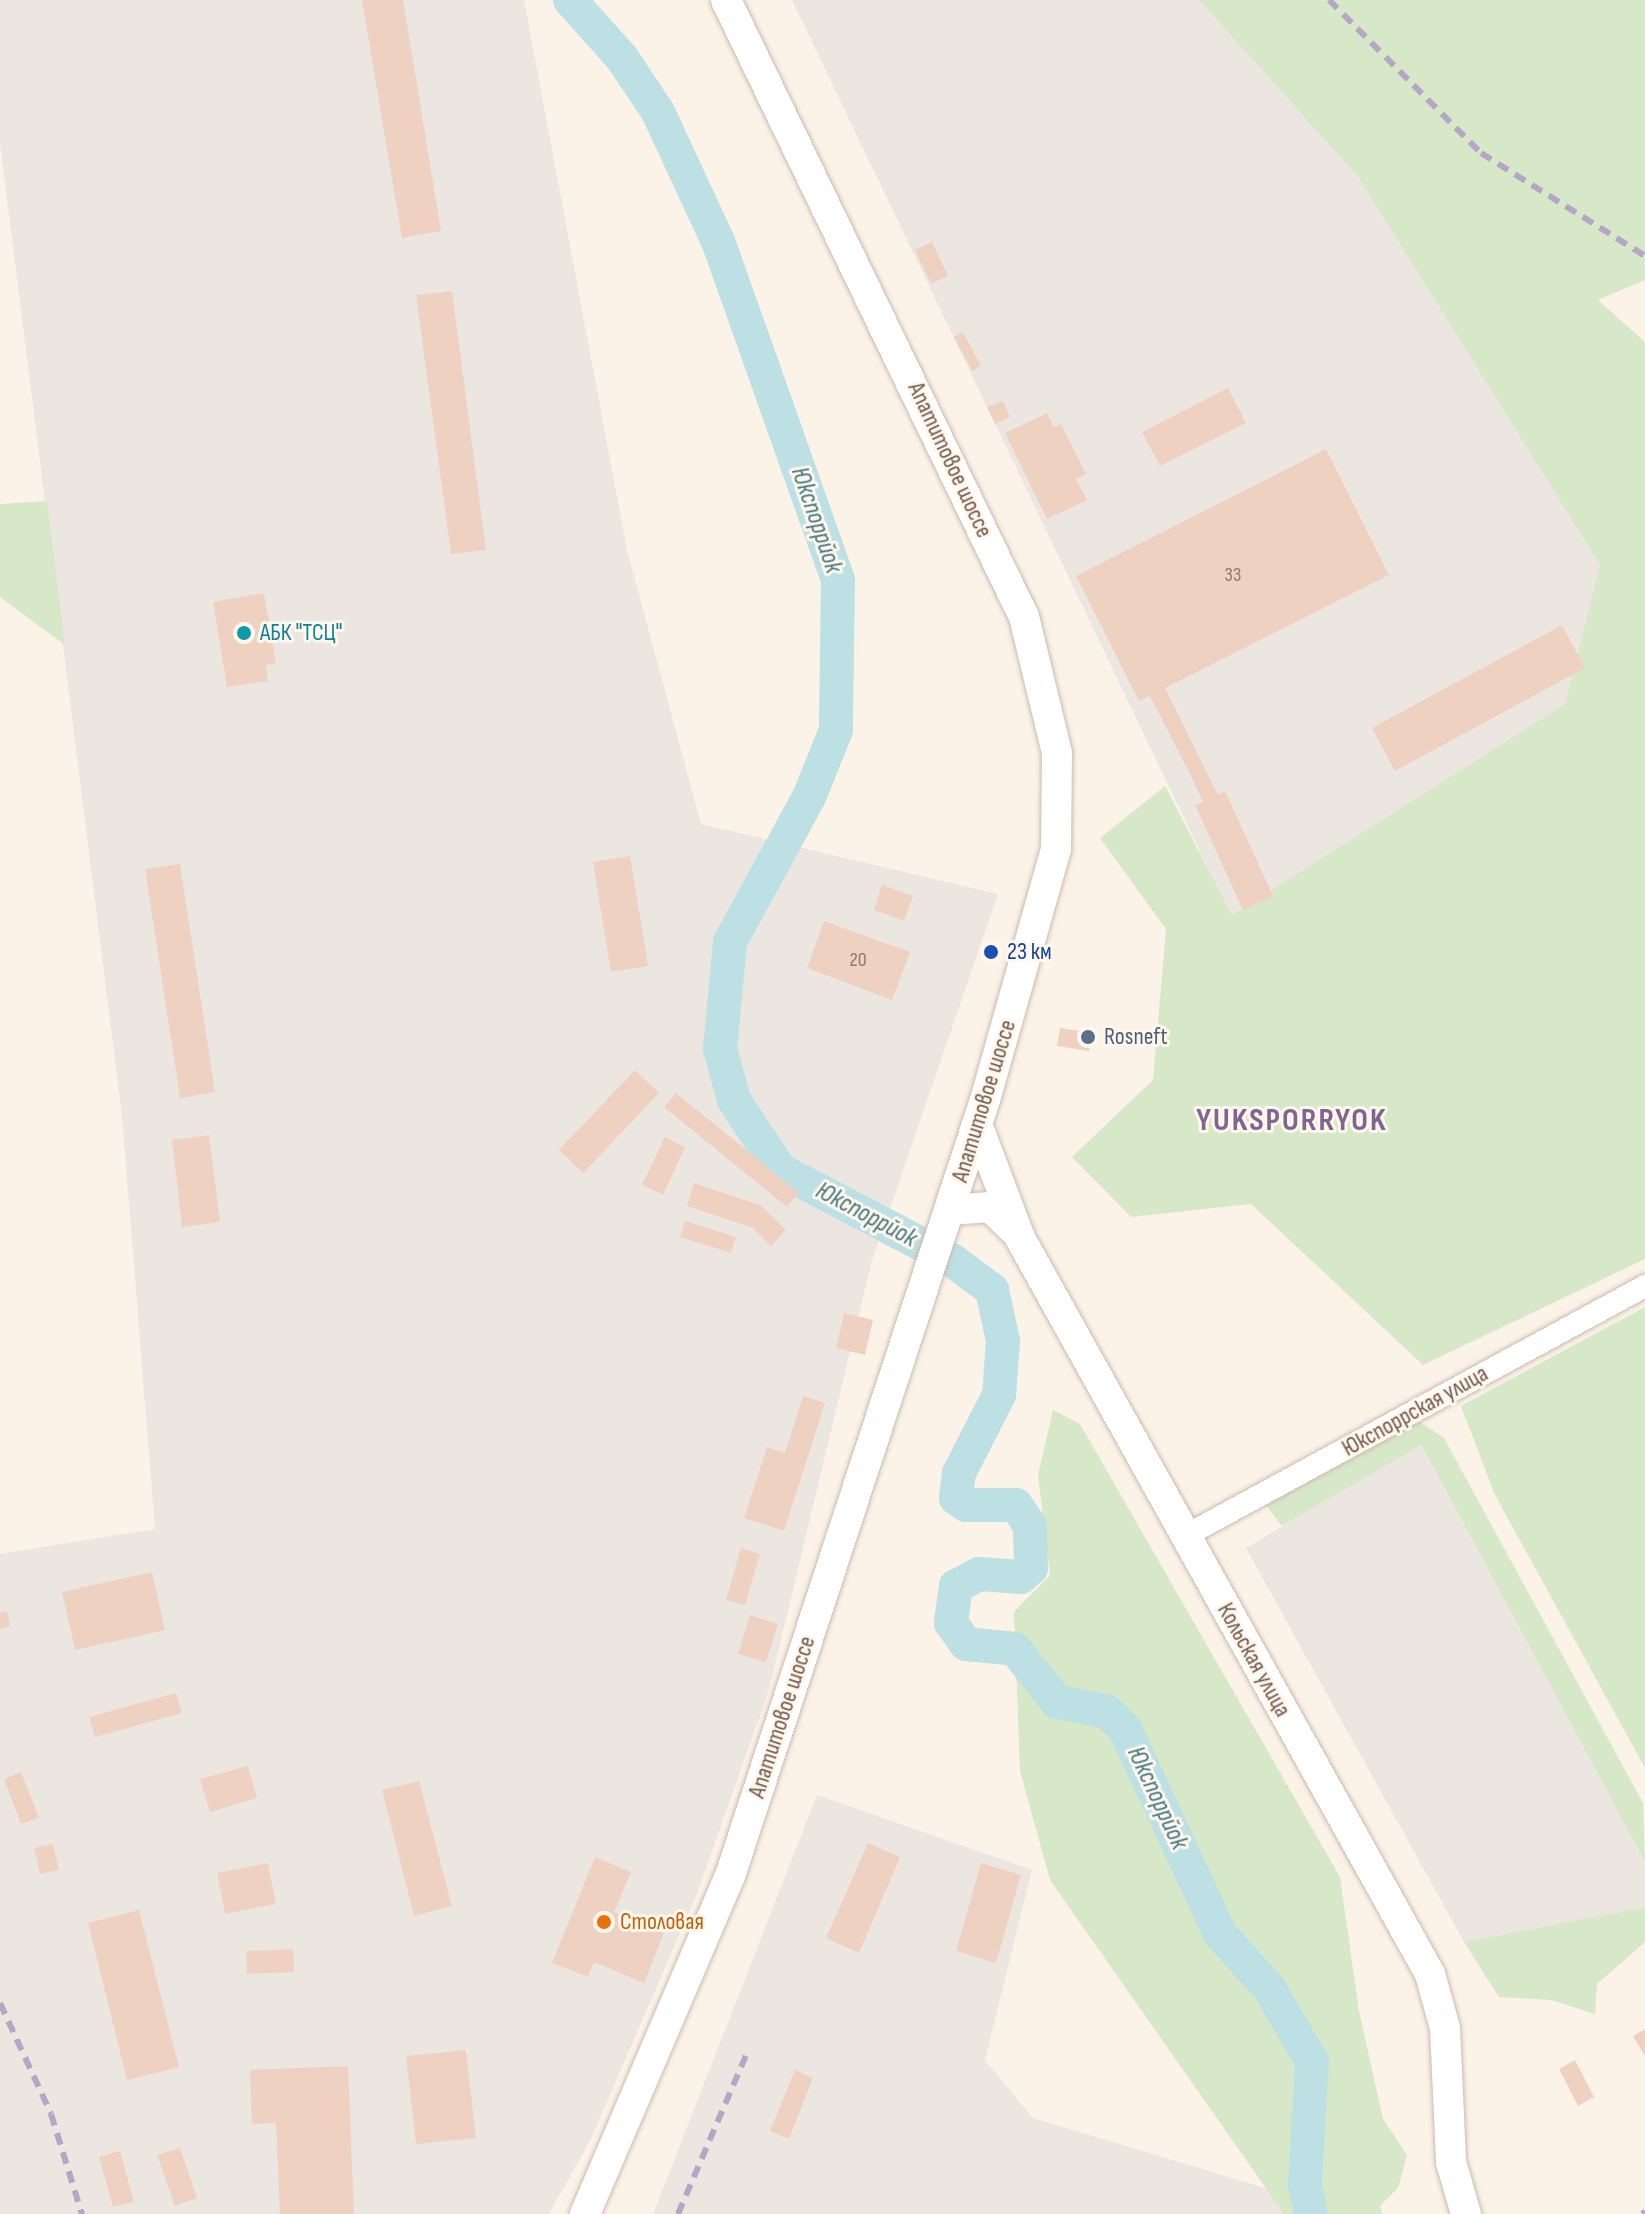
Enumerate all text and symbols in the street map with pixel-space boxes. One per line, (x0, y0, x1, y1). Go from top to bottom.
street label: Апатитовое шоссе (901, 378, 999, 542)
water label: Юкспоррйок (783, 463, 849, 577)
house number: 33 (1225, 563, 1241, 587)
place label: АБК "ТСЦ" (260, 619, 343, 647)
marker: АБК "ТСЦ" (235, 624, 253, 642)
place label: 23 км (1007, 938, 1052, 966)
marker: 23 км (982, 943, 1000, 961)
house number: 20 (849, 948, 867, 972)
street label: Апатитовое шоссе (946, 1016, 1022, 1186)
place label: Rosneft (1104, 1023, 1168, 1051)
marker: Rosneft (1079, 1028, 1097, 1046)
district label: YUKSPORRYOK (1196, 1102, 1388, 1140)
water label: Юкспоррйок (810, 1175, 922, 1255)
street label: Юкспоррская улица (1337, 1359, 1493, 1463)
street label: Кольская улица (1211, 1598, 1297, 1722)
street label: Апатитовое шоссе (742, 1633, 822, 1801)
water label: Юкспоррйок (1120, 1742, 1194, 1854)
place label: Столовая (620, 1908, 704, 1936)
marker: Столовая (595, 1913, 613, 1931)

